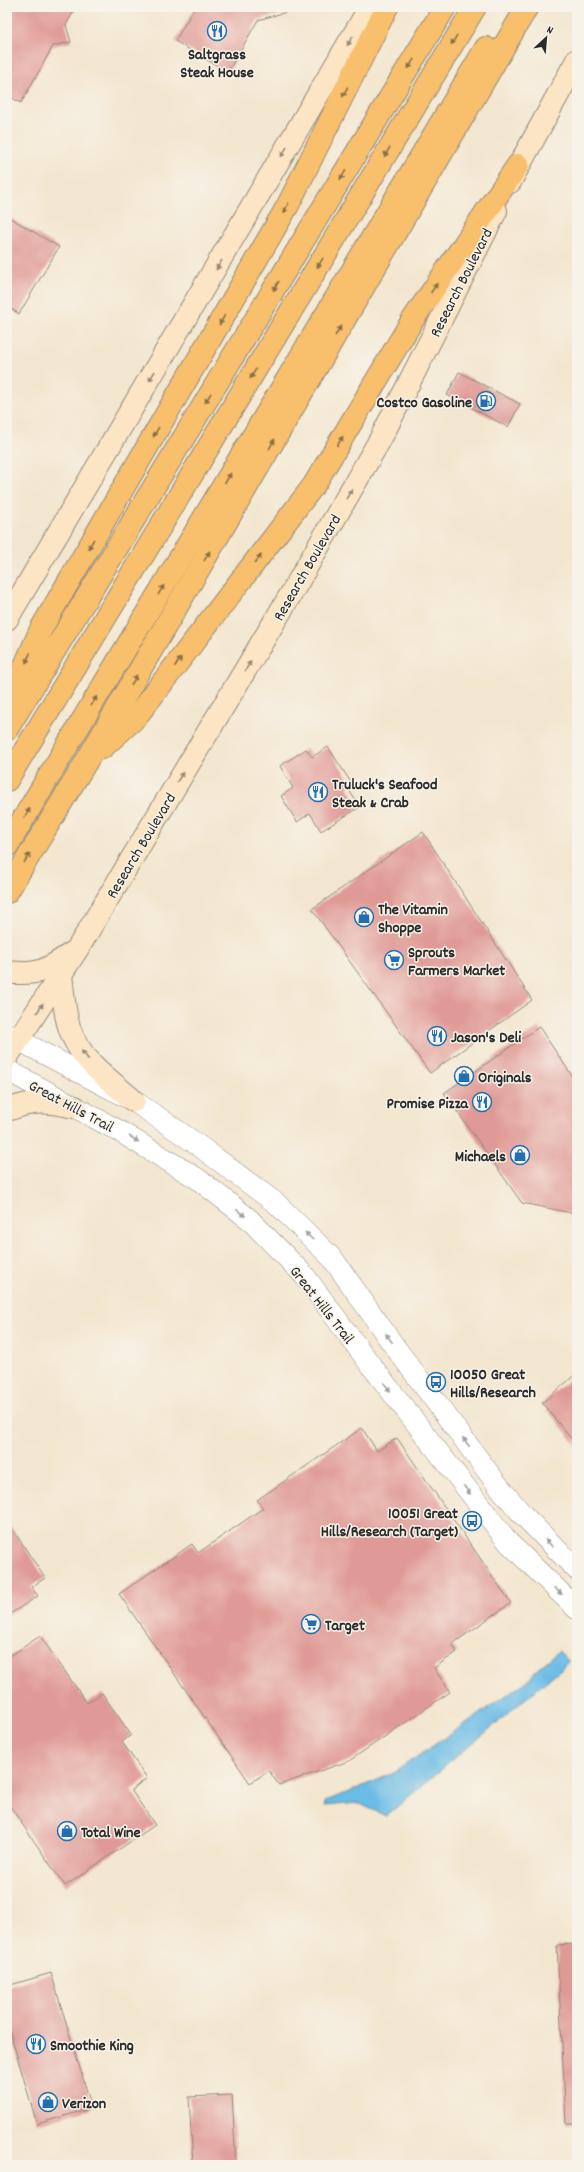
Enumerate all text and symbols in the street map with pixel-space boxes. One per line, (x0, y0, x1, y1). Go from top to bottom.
north arrow (526, 18, 566, 58)
restaurant icon: Saltgrass Steak House (206, 20, 228, 42)
text: N (544, 22, 556, 39)
one-way arrow (451, 34, 458, 46)
one-way arrow (347, 35, 354, 46)
place label: Saltgrass Steak House (180, 44, 254, 85)
one-way arrow (407, 58, 414, 70)
one-way arrow (342, 86, 348, 98)
one-way arrow (280, 147, 288, 157)
one-way arrow (383, 147, 391, 157)
one-way arrow (339, 170, 347, 180)
one-way arrow (283, 202, 290, 214)
street label: Research Boulevard (425, 225, 500, 342)
one-way arrow (316, 257, 323, 269)
one-way arrow (215, 259, 222, 271)
one-way arrow (272, 281, 279, 292)
one-way arrow (430, 283, 438, 294)
one-way arrow (219, 314, 226, 326)
one-way arrow (334, 326, 341, 337)
one-way arrow (249, 368, 256, 380)
one-way arrow (149, 370, 156, 382)
fuel station icon: Costco Gasoline (475, 390, 497, 412)
place label: Costco Gasoline (377, 392, 472, 415)
one-way arrow (204, 393, 212, 403)
one-way arrow (153, 426, 160, 438)
one-way arrow (337, 435, 344, 447)
one-way arrow (269, 438, 276, 450)
one-way arrow (224, 472, 231, 484)
one-way arrow (346, 488, 353, 500)
street label: Research Boulevard (268, 511, 348, 626)
one-way arrow (87, 538, 94, 550)
one-way arrow (203, 550, 210, 562)
one-way arrow (253, 553, 262, 564)
one-way arrow (157, 584, 164, 596)
one-way arrow (25, 653, 31, 664)
one-way arrow (174, 656, 183, 667)
one-way arrow (244, 660, 251, 672)
one-way arrow (131, 674, 138, 686)
one-way arrow (90, 696, 98, 706)
one-way arrow (177, 771, 184, 783)
place label: Truluck's Seafood Steak & Crab (332, 774, 437, 815)
restaurant icon: Truluck's Seafood Steak & Crab (307, 781, 329, 803)
street label: Research Boulevard (101, 789, 183, 903)
one-way arrow (23, 808, 31, 818)
one-way arrow (24, 852, 31, 864)
place label: The Vitamin Shoppe (378, 899, 448, 940)
shop icon: The Vitamin Shoppe (353, 906, 375, 928)
place label: Sprouts Farmers Market (408, 942, 505, 983)
supermarket icon: Sprouts Farmers Market (383, 949, 405, 971)
one-way arrow (36, 1002, 43, 1014)
restaurant icon: Jason's Deli (426, 1025, 448, 1047)
place label: Jason's Deli (451, 1027, 521, 1050)
one-way arrow (81, 1049, 90, 1060)
shop icon: Originals (453, 1065, 475, 1087)
place label: Originals (478, 1067, 532, 1090)
street label: Great Hills Trail (24, 1075, 118, 1139)
restaurant icon: Promise Pizza (471, 1091, 493, 1113)
place label: Promise Pizza (386, 1093, 469, 1116)
one-way arrow (128, 1136, 140, 1143)
shop icon: Michaels (509, 1144, 531, 1166)
place label: Michaels (455, 1146, 506, 1169)
one-way arrow (235, 1208, 246, 1217)
one-way arrow (304, 1231, 314, 1241)
street label: Great Hills Trail (283, 1261, 359, 1350)
one-way arrow (385, 1333, 393, 1344)
place label: 10050 Great Hills/Research (450, 1364, 536, 1405)
bus stop icon: 10050 Great Hills/Research (425, 1371, 447, 1393)
one-way arrow (383, 1381, 391, 1392)
one-way arrow (462, 1437, 471, 1448)
one-way arrow (462, 1484, 471, 1495)
place label: 10051 Great Hills/Research (Target) (321, 1503, 458, 1544)
bus stop icon: 10051 Great Hills/Research (Target) (461, 1510, 483, 1532)
one-way arrow (544, 1538, 554, 1548)
one-way arrow (552, 1587, 563, 1596)
supermarket icon: Target (300, 1613, 322, 1635)
place label: Target (325, 1615, 365, 1638)
shop icon: Total Wine (56, 1820, 78, 1842)
place label: Total Wine (81, 1822, 141, 1845)
restaurant icon: Smoothie King (25, 2033, 47, 2055)
place label: Smoothie King (50, 2035, 134, 2058)
shop icon: Verizon (37, 2091, 59, 2113)
place label: Verizon (62, 2093, 106, 2116)

